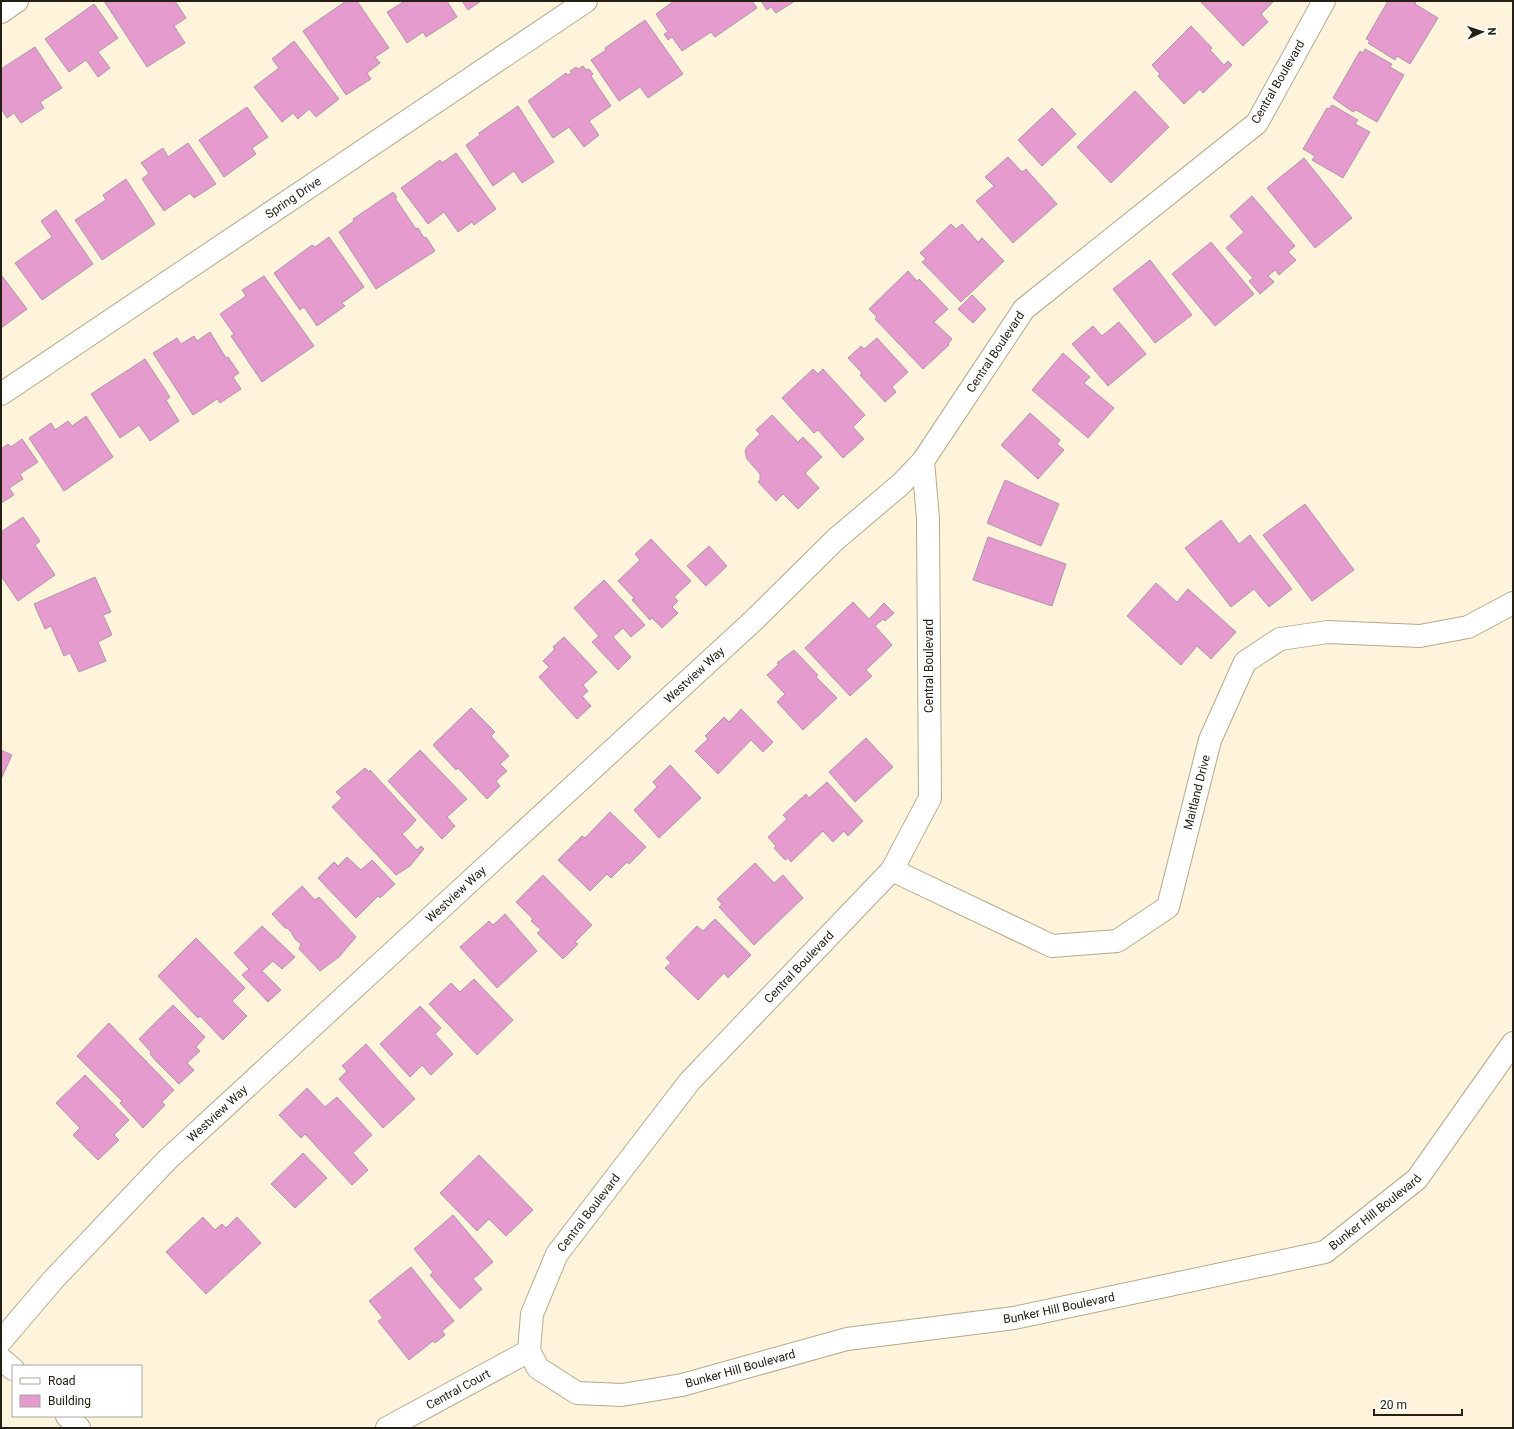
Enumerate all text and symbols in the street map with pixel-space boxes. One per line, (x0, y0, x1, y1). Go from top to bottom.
north arrow (1462, 12, 1502, 52)
text: N (1485, 27, 1498, 36)
street label: Central Boulevard (1248, 38, 1308, 126)
street label: Spring Drive (263, 174, 324, 221)
street label: Central Boulevard (964, 309, 1027, 395)
street label: Central Boulevard (922, 619, 936, 713)
street label: Westview Way (661, 644, 727, 706)
street label: Maitland Drive (1181, 753, 1213, 831)
street label: Westview Way (423, 863, 489, 926)
street label: Central Boulevard (761, 928, 837, 1006)
street label: Westview Way (184, 1082, 250, 1145)
street label: Central Boulevard (554, 1171, 623, 1254)
street label: Bunker Hill Boulevard (1326, 1172, 1425, 1253)
street label: Bunker Hill Boulevard (1002, 1290, 1116, 1326)
street label: Bunker Hill Boulevard (684, 1347, 797, 1391)
legend (12, 1365, 142, 1417)
street label: Central Court (424, 1366, 493, 1412)
text: Road (48, 1374, 76, 1388)
scale bar (1374, 1391, 1462, 1417)
text: Building (48, 1394, 91, 1408)
text: 20 m (1380, 1398, 1407, 1412)

